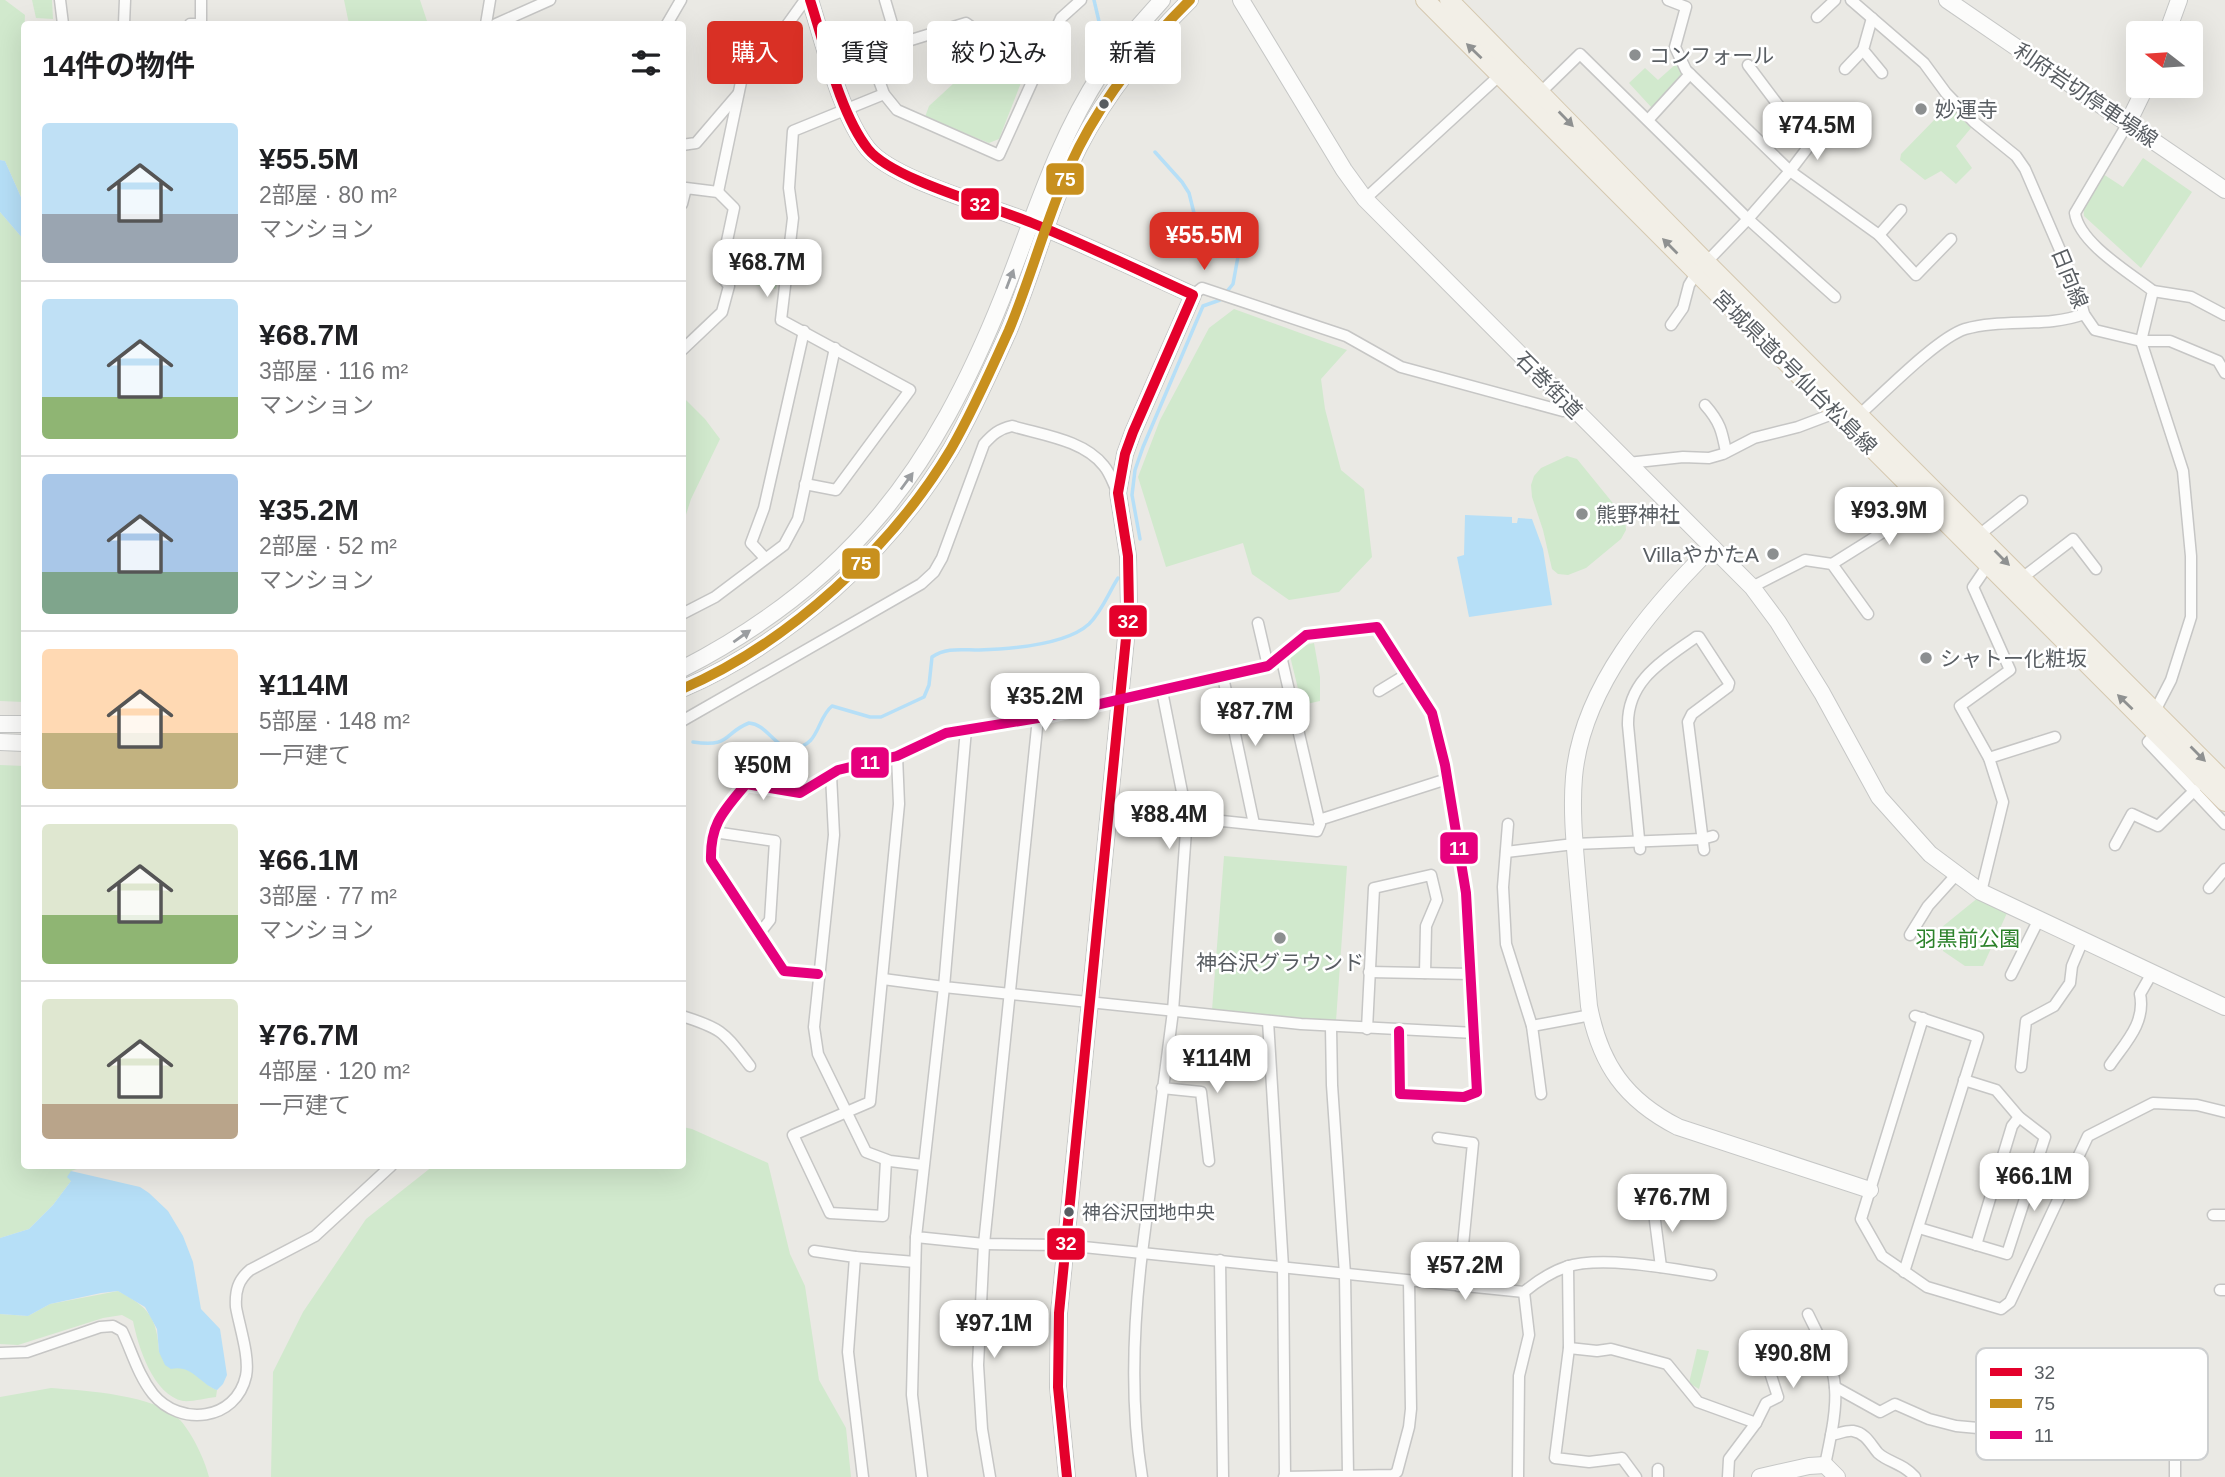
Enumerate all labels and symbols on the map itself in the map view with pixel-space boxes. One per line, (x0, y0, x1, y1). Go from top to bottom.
north arrow (2126, 21, 2203, 98)
street label: 利府岩切停車場線 (2010, 38, 2162, 152)
one-way arrow (1466, 43, 1483, 59)
place label: コンフォール (1649, 44, 1774, 67)
marker: コンフォール (1627, 47, 1643, 63)
unlabelled marker (1097, 97, 1111, 111)
place label: 妙運寺 (1935, 98, 1998, 121)
marker: 妙運寺 (1913, 101, 1929, 117)
pin: ¥74.5M (1760, 102, 1874, 162)
one-way arrow (1557, 110, 1574, 127)
line badge: 75 (1045, 162, 1085, 196)
text: 75 (1054, 169, 1076, 190)
line badge: 32 (960, 187, 1000, 221)
text: 32 (969, 194, 991, 215)
pin: ¥55.5M (1147, 212, 1261, 272)
one-way arrow (1662, 237, 1679, 254)
pin: ¥68.7M (710, 240, 824, 299)
street label: 日向線 (2048, 244, 2092, 312)
one-way arrow (1004, 268, 1015, 289)
street label: 宮城県道8号仙台松島線 (1708, 285, 1882, 459)
street label: 石巻街道 (1511, 347, 1587, 423)
one-way arrow (900, 472, 914, 490)
pin: ¥93.9M (1832, 488, 1946, 547)
place label: 熊野神社 (1596, 503, 1680, 526)
marker: 熊野神社 (1574, 506, 1590, 522)
place label: VillaやかたA (1643, 543, 1759, 566)
marker: VillaやかたA (1765, 546, 1781, 562)
line badge: 75 (841, 547, 881, 580)
one-way arrow (1994, 549, 2010, 566)
text: 75 (850, 553, 872, 574)
line badge: 32 (1108, 604, 1148, 638)
text: 32 (1117, 611, 1139, 632)
one-way arrow (733, 629, 751, 643)
place label: シャトー化粧坂 (1940, 647, 2087, 670)
marker: シャトー化粧坂 (1918, 650, 1934, 666)
pin: ¥35.2M (988, 674, 1102, 733)
pin: ¥87.7M (1198, 688, 1312, 748)
one-way arrow (2117, 694, 2134, 710)
pin: ¥50M (722, 742, 804, 802)
one-way arrow (2189, 745, 2206, 762)
line badge: 11 (850, 746, 890, 779)
text: 11 (860, 752, 880, 773)
pin: ¥88.4M (1112, 792, 1226, 851)
line badge: 11 (1439, 831, 1479, 865)
text: 11 (1449, 838, 1469, 859)
park label: 羽黒前公園 (1916, 927, 2021, 950)
marker: 神谷沢グラウンド (1272, 930, 1288, 946)
place label: 神谷沢グラウンド (1196, 951, 1364, 974)
pin: ¥114M (1168, 1036, 1266, 1095)
pin: ¥66.1M (1977, 1154, 2091, 1213)
pin: ¥76.7M (1615, 1174, 1729, 1234)
place label: 神谷沢団地中央 (1082, 1202, 1215, 1223)
marker: 神谷沢団地中央 (1062, 1205, 1076, 1219)
line badge: 32 (1046, 1227, 1086, 1261)
text: 32 (1055, 1233, 1077, 1254)
pin: ¥57.2M (1408, 1242, 1522, 1302)
pin: ¥97.1M (937, 1300, 1051, 1360)
pin: ¥90.8M (1736, 1330, 1850, 1390)
legend (1976, 1348, 2208, 1460)
text: 32 (2034, 1362, 2055, 1383)
text: 75 (2034, 1393, 2055, 1414)
text: 11 (2034, 1425, 2054, 1446)

